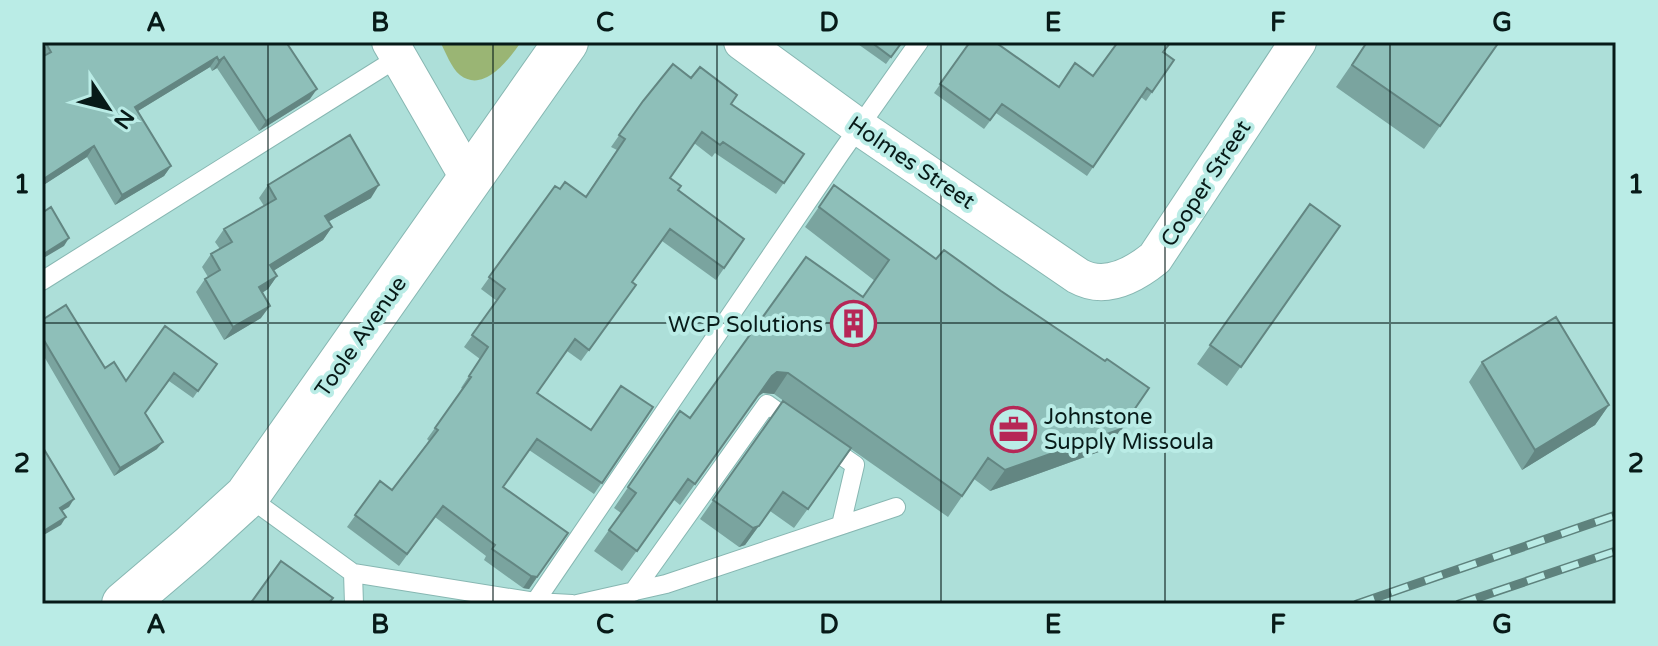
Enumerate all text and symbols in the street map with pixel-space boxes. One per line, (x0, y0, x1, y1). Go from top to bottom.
text: A (146, 7, 166, 38)
text: B (371, 7, 389, 38)
text: C (596, 7, 614, 38)
text: D (819, 7, 839, 38)
text: E (1045, 7, 1061, 38)
text: F (1270, 7, 1286, 38)
text: G (1492, 7, 1512, 38)
north arrow (68, 68, 148, 148)
text: N (108, 104, 139, 134)
street label: Holmes Street (843, 111, 980, 215)
street label: Cooper Street (1155, 116, 1256, 251)
text: 1 (14, 169, 30, 200)
text: 1 (1628, 169, 1644, 200)
street label: Toole Avenue (310, 271, 412, 402)
building icon: WCP Solutions (830, 300, 878, 348)
place label: WCP Solutions (668, 312, 823, 338)
place label: Johnstone Supply Missoula (1044, 404, 1214, 455)
office icon: Johnstone Supply Missoula (989, 405, 1037, 453)
text: 2 (14, 448, 30, 479)
text: 2 (1628, 448, 1644, 479)
text: A (146, 609, 166, 640)
text: B (371, 609, 389, 640)
text: C (596, 609, 614, 640)
text: D (819, 609, 839, 640)
text: E (1045, 609, 1061, 640)
text: F (1270, 609, 1286, 640)
text: G (1492, 609, 1512, 640)

